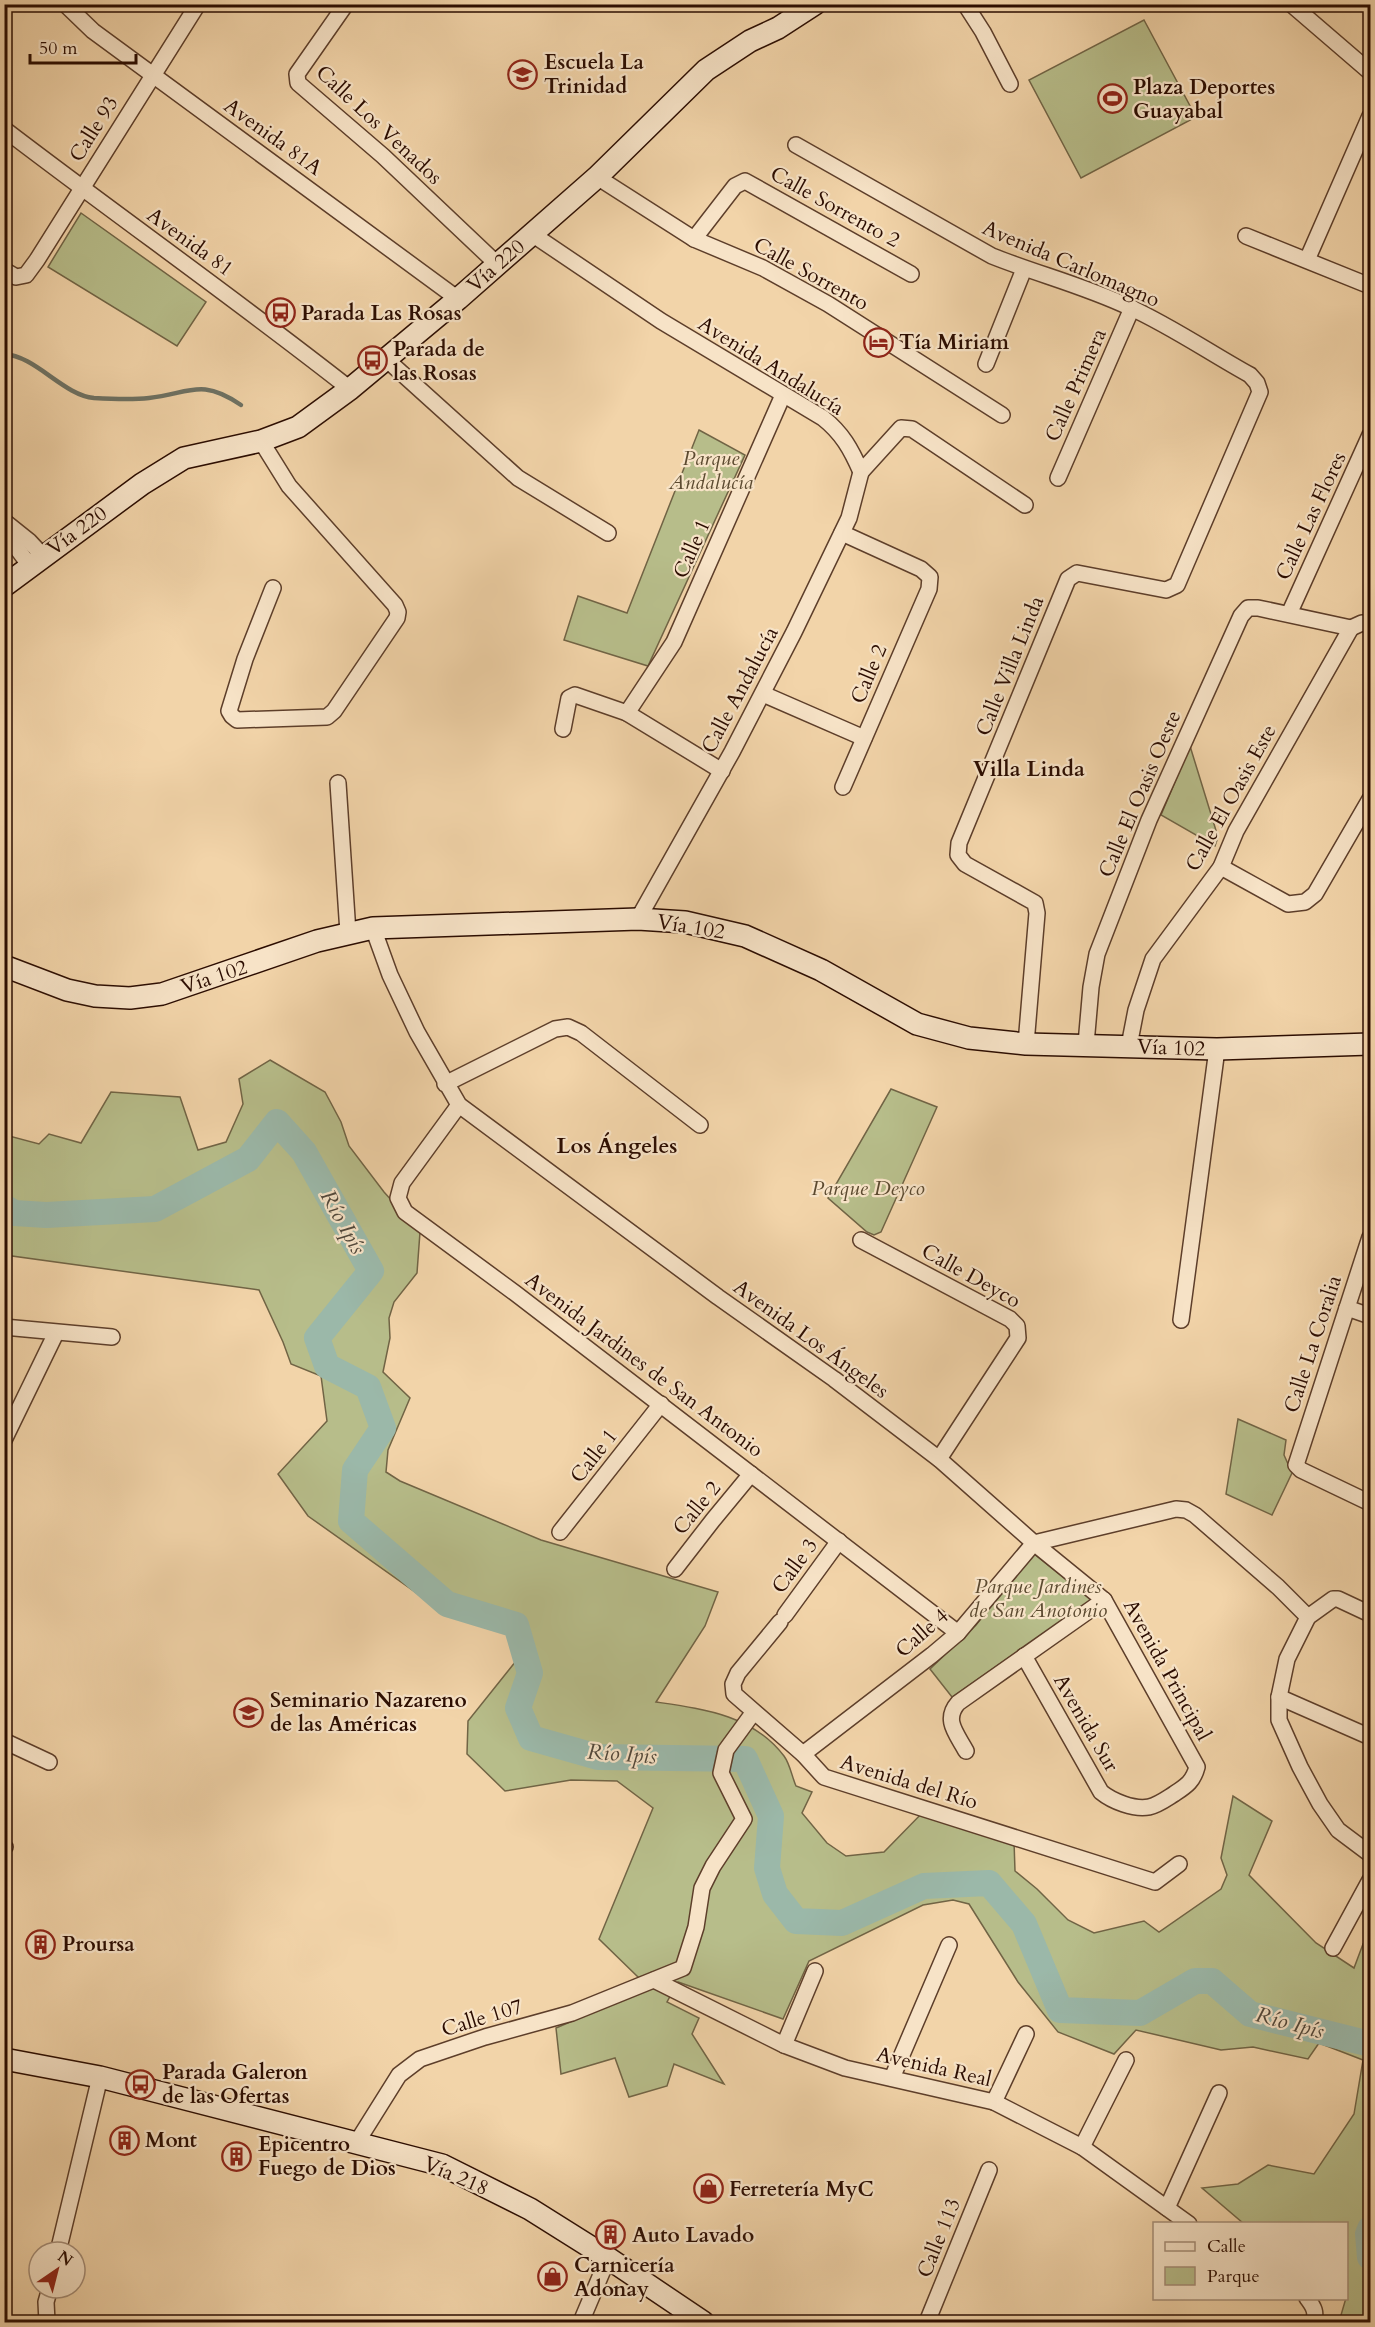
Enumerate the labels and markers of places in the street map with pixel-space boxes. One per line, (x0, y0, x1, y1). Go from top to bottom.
place label: Escuela La Trinidad (544, 48, 645, 101)
school or university icon: Escuela La Trinidad (507, 58, 539, 90)
place label: Plaza Deportes Guayabal (1133, 73, 1275, 126)
sports icon: Plaza Deportes Guayabal (1096, 83, 1128, 115)
bus stop icon: Parada Las Rosas (264, 297, 296, 329)
place label: Parada Las Rosas (301, 299, 461, 328)
hotel icon: Tía Miriam (862, 326, 894, 358)
place label: Tía Miriam (899, 328, 1010, 357)
place label: Parada de las Rosas (393, 335, 485, 388)
bus stop icon: Parada de las Rosas (356, 345, 388, 377)
place label: Seminario Nazareno de las Américas (270, 1686, 467, 1739)
school or university icon: Seminario Nazareno de las Américas (233, 1696, 265, 1728)
building icon: Proursa (25, 1928, 57, 1960)
place label: Proursa (62, 1930, 135, 1959)
place label: Parada Galeron de las Ofertas (162, 2058, 308, 2111)
bus stop icon: Parada Galeron de las Ofertas (125, 2068, 157, 2100)
building icon: Mont (108, 2124, 140, 2156)
place label: Mont (145, 2126, 197, 2155)
place label: Epicentro Fuego de Dios (258, 2130, 396, 2183)
building icon: Epicentro Fuego de Dios (221, 2140, 253, 2172)
shop icon: Ferretería MyC (692, 2173, 724, 2205)
place label: Ferretería MyC (729, 2175, 874, 2204)
building icon: Auto Lavado (595, 2219, 627, 2251)
place label: Auto Lavado (632, 2221, 754, 2250)
place label: Carnicería Adonay (574, 2251, 675, 2304)
shop icon: Carnicería Adonay (537, 2261, 569, 2293)

